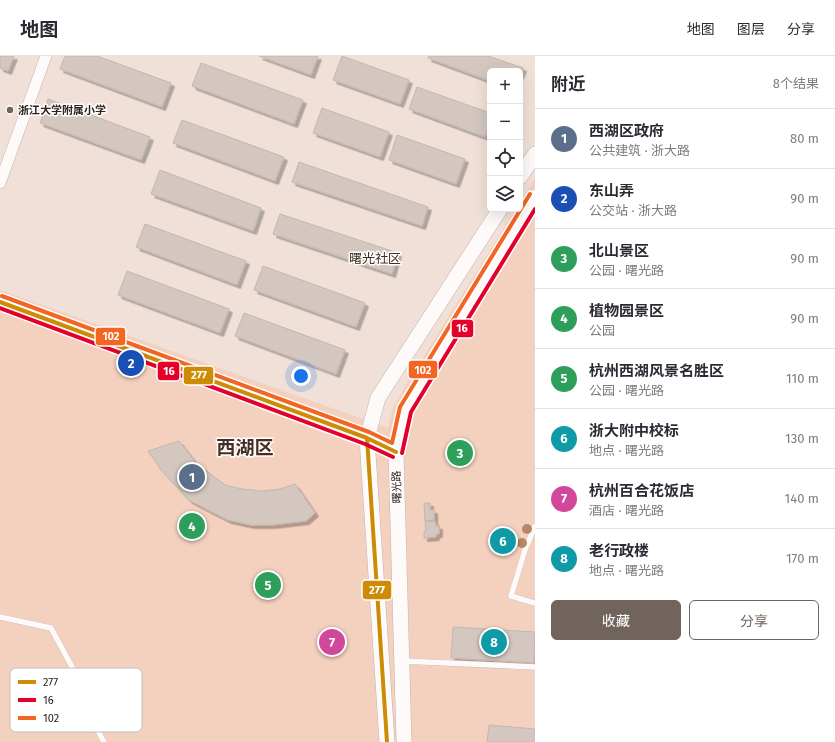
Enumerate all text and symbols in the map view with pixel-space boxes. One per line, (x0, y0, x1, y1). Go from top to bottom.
text: 地图 (20, 18, 58, 41)
text: 地图 (687, 21, 715, 38)
text: 图层 (737, 21, 765, 38)
text: 分享 (787, 21, 815, 38)
map controls (487, 68, 523, 212)
button: + (487, 68, 523, 104)
text: 附近 (551, 74, 585, 95)
text: 8个结果 (773, 76, 819, 91)
place label: 浙江大学附属小学 (18, 104, 106, 117)
button: − (487, 104, 523, 140)
marker: 浙江大学附属小学 (5, 105, 15, 115)
text: 西湖区政府 (589, 122, 664, 140)
text: 1 (561, 131, 567, 146)
text: 80 m (790, 131, 819, 146)
button: locate (487, 140, 523, 176)
text: 公共建筑 · 浙大路 (589, 143, 690, 158)
button: layers (487, 176, 523, 212)
text: 东山弄 (589, 182, 634, 200)
text: 2 (561, 191, 567, 206)
text: 90 m (790, 191, 819, 206)
text: 公交站 · 浙大路 (589, 203, 677, 218)
text: 北山景区 (589, 242, 649, 260)
district label: 曙光社区 (349, 251, 401, 266)
text: 3 (561, 251, 567, 266)
text: 90 m (790, 251, 819, 266)
text: 公园 · 曙光路 (589, 263, 664, 278)
text: 植物园景区 (589, 302, 664, 320)
text: 4 (560, 311, 568, 326)
text: 90 m (790, 311, 819, 326)
line badge: 16 (451, 319, 474, 338)
text: 16 (456, 322, 468, 335)
text: 公园 (589, 323, 615, 338)
line badge: 102 (95, 327, 126, 346)
text: 102 (102, 330, 120, 343)
pin: 2 (118, 348, 144, 378)
line badge: 102 (408, 360, 438, 379)
line badge: 16 (157, 361, 180, 381)
text: 杭州西湖风景名胜区 (589, 362, 724, 380)
text: 102 (414, 364, 432, 377)
text: 16 (163, 365, 175, 378)
line badge: 277 (183, 366, 214, 385)
your location (291, 366, 311, 386)
text: 277 (191, 369, 207, 382)
text: 5 (561, 371, 567, 386)
text: 110 m (786, 371, 819, 386)
text: 公园 · 曙光路 (589, 383, 664, 398)
text: 浙大附中校标 (589, 422, 679, 440)
text: 6 (560, 431, 568, 446)
text: 130 m (785, 431, 819, 446)
district label: 西湖区 (216, 436, 274, 459)
pin: 3 (447, 438, 473, 468)
text: 地点 · 曙光路 (589, 443, 664, 458)
pin: 1 (179, 462, 205, 492)
street label: 曙光路 (390, 470, 404, 504)
text: 杭州百合花饭店 (589, 482, 694, 500)
text: 7 (561, 491, 567, 506)
text: 140 m (785, 491, 819, 506)
text: 酒店 · 曙光路 (589, 503, 664, 518)
pin: 4 (179, 511, 205, 541)
pin: 6 (490, 526, 516, 556)
text: 老行政楼 (589, 542, 649, 560)
text: 8 (560, 551, 568, 566)
text: 170 m (786, 551, 819, 566)
text: 地点 · 曙光路 (589, 563, 664, 578)
pin: 5 (255, 570, 281, 600)
line badge: 277 (362, 580, 392, 600)
text: 277 (369, 584, 385, 597)
button: 收藏 (551, 600, 681, 640)
button: 分享 (689, 600, 819, 640)
pin: 7 (319, 627, 345, 657)
pin: 8 (481, 627, 507, 657)
legend (10, 668, 142, 732)
text: 277 (43, 676, 58, 689)
text: 16 (43, 694, 54, 707)
text: 102 (43, 712, 59, 725)

